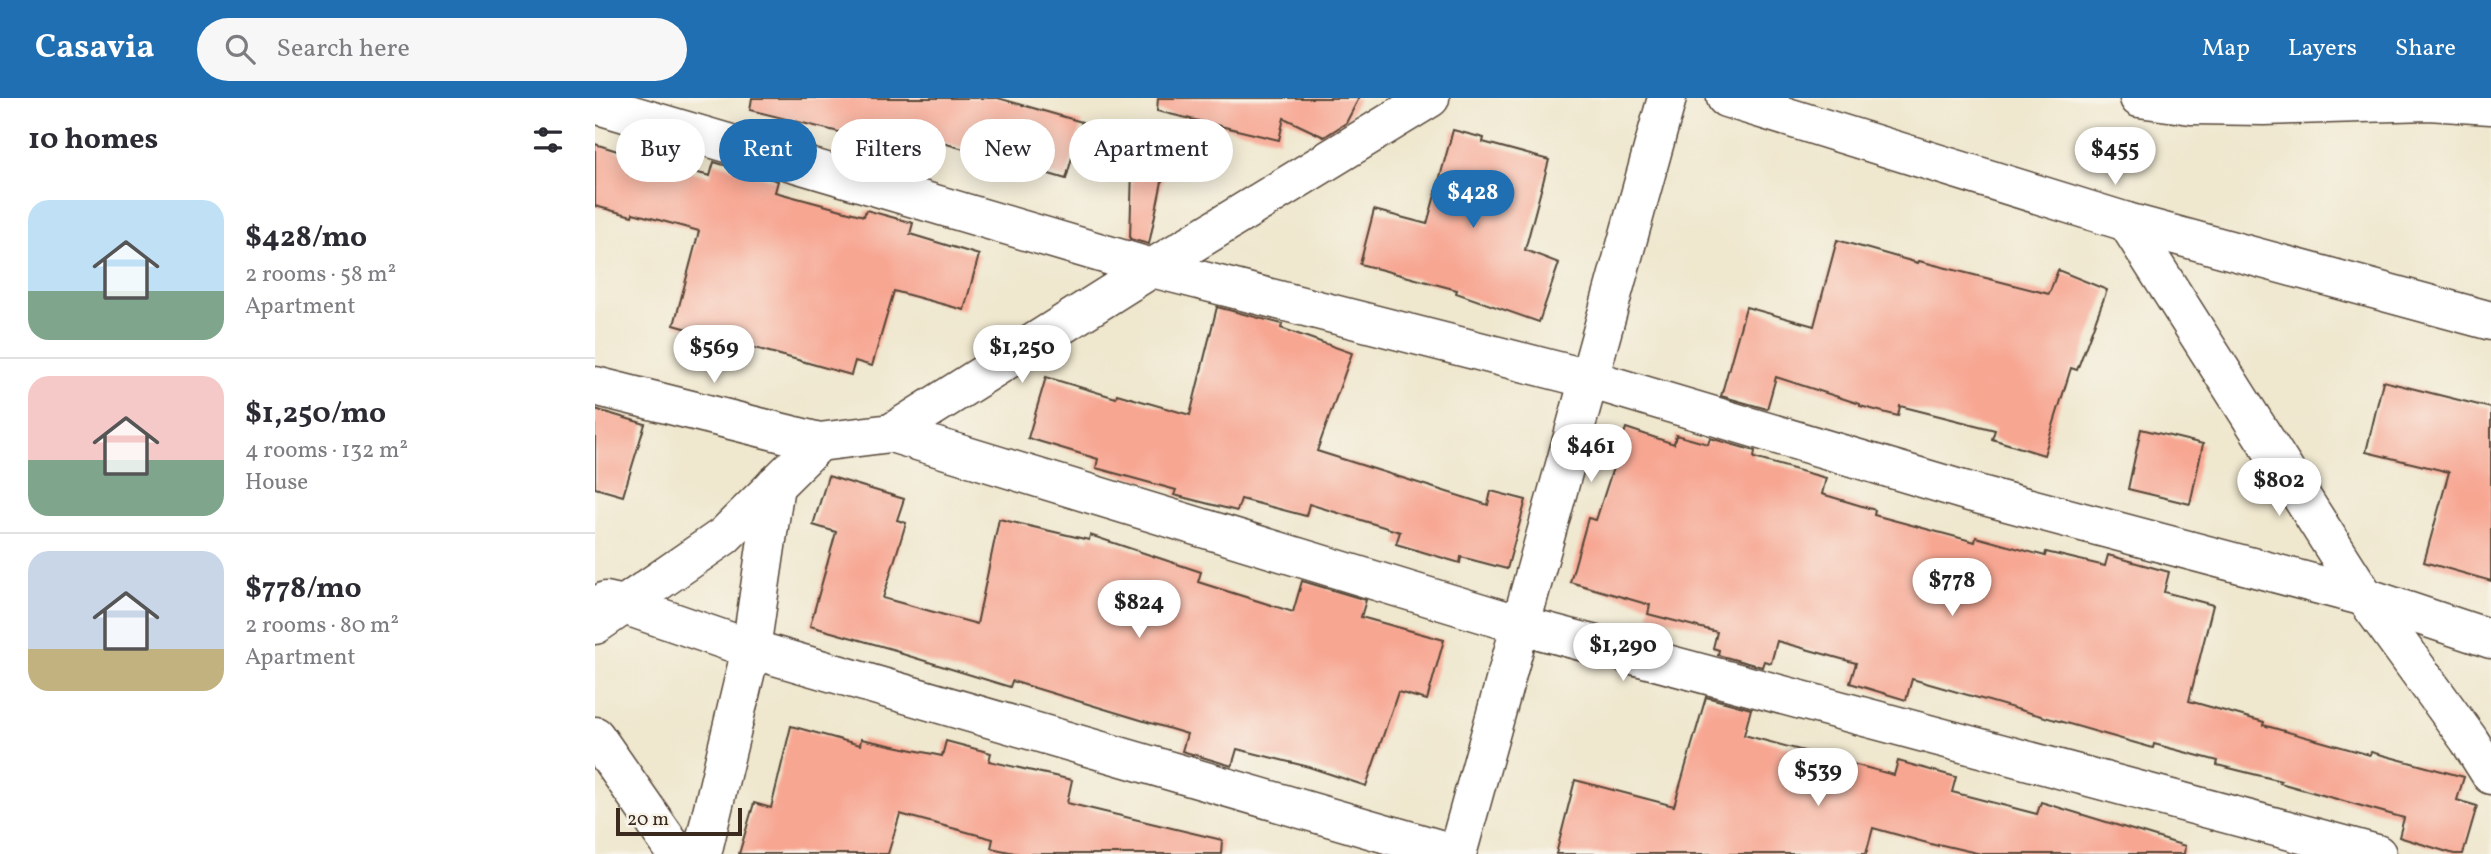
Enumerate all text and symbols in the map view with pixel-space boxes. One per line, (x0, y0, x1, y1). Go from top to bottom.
search box (197, 18, 687, 81)
text: Casavia (35, 26, 155, 72)
icon: search (221, 30, 259, 68)
text: Search here (277, 31, 410, 67)
text: Map (2202, 32, 2250, 66)
text: Layers (2288, 32, 2357, 66)
text: Share (2395, 32, 2456, 66)
text: 10 homes (28, 119, 158, 161)
chip: Buy (616, 119, 705, 182)
chip: Rent (719, 119, 817, 182)
chip: Filters (831, 119, 946, 182)
chip: New (960, 119, 1055, 182)
chip: Apartment (1069, 119, 1233, 182)
icon: filters (529, 121, 567, 159)
pin: $455 (2074, 127, 2156, 187)
text: $455 (2091, 134, 2139, 166)
pin: $428 (1432, 170, 1514, 230)
text: $428 (1447, 177, 1499, 209)
text: $428/mo (245, 217, 367, 259)
icon: home (84, 228, 168, 312)
text: 2 rooms · 58 m² (245, 259, 396, 291)
text: Apartment (245, 291, 356, 323)
pin: $569 (673, 326, 755, 385)
pin: $1,250 (965, 326, 1079, 385)
text: $569 (689, 332, 739, 364)
text: $1,250 (989, 332, 1055, 364)
text: $1,250/mo (245, 393, 386, 435)
icon: home (84, 404, 168, 488)
pin: $461 (1550, 424, 1632, 484)
text: $461 (1567, 431, 1615, 463)
text: 4 rooms · 132 m² (245, 435, 408, 467)
pin: $802 (2238, 458, 2320, 518)
text: $802 (2253, 465, 2305, 497)
text: House (245, 467, 308, 499)
pin: $778 (1911, 559, 1993, 618)
text: $778 (1928, 565, 1976, 597)
text: $778/mo (245, 568, 362, 610)
icon: home (84, 579, 168, 663)
pin: $824 (1098, 580, 1180, 640)
text: $824 (1114, 587, 1164, 619)
text: 2 rooms · 80 m² (245, 610, 399, 642)
pin: $1,290 (1566, 624, 1680, 683)
text: $1,290 (1589, 630, 1657, 662)
text: Apartment (245, 642, 356, 674)
pin: $539 (1777, 748, 1859, 808)
text: $539 (1794, 755, 1842, 787)
scale bar (616, 805, 742, 837)
text: 20 m (627, 807, 669, 833)

